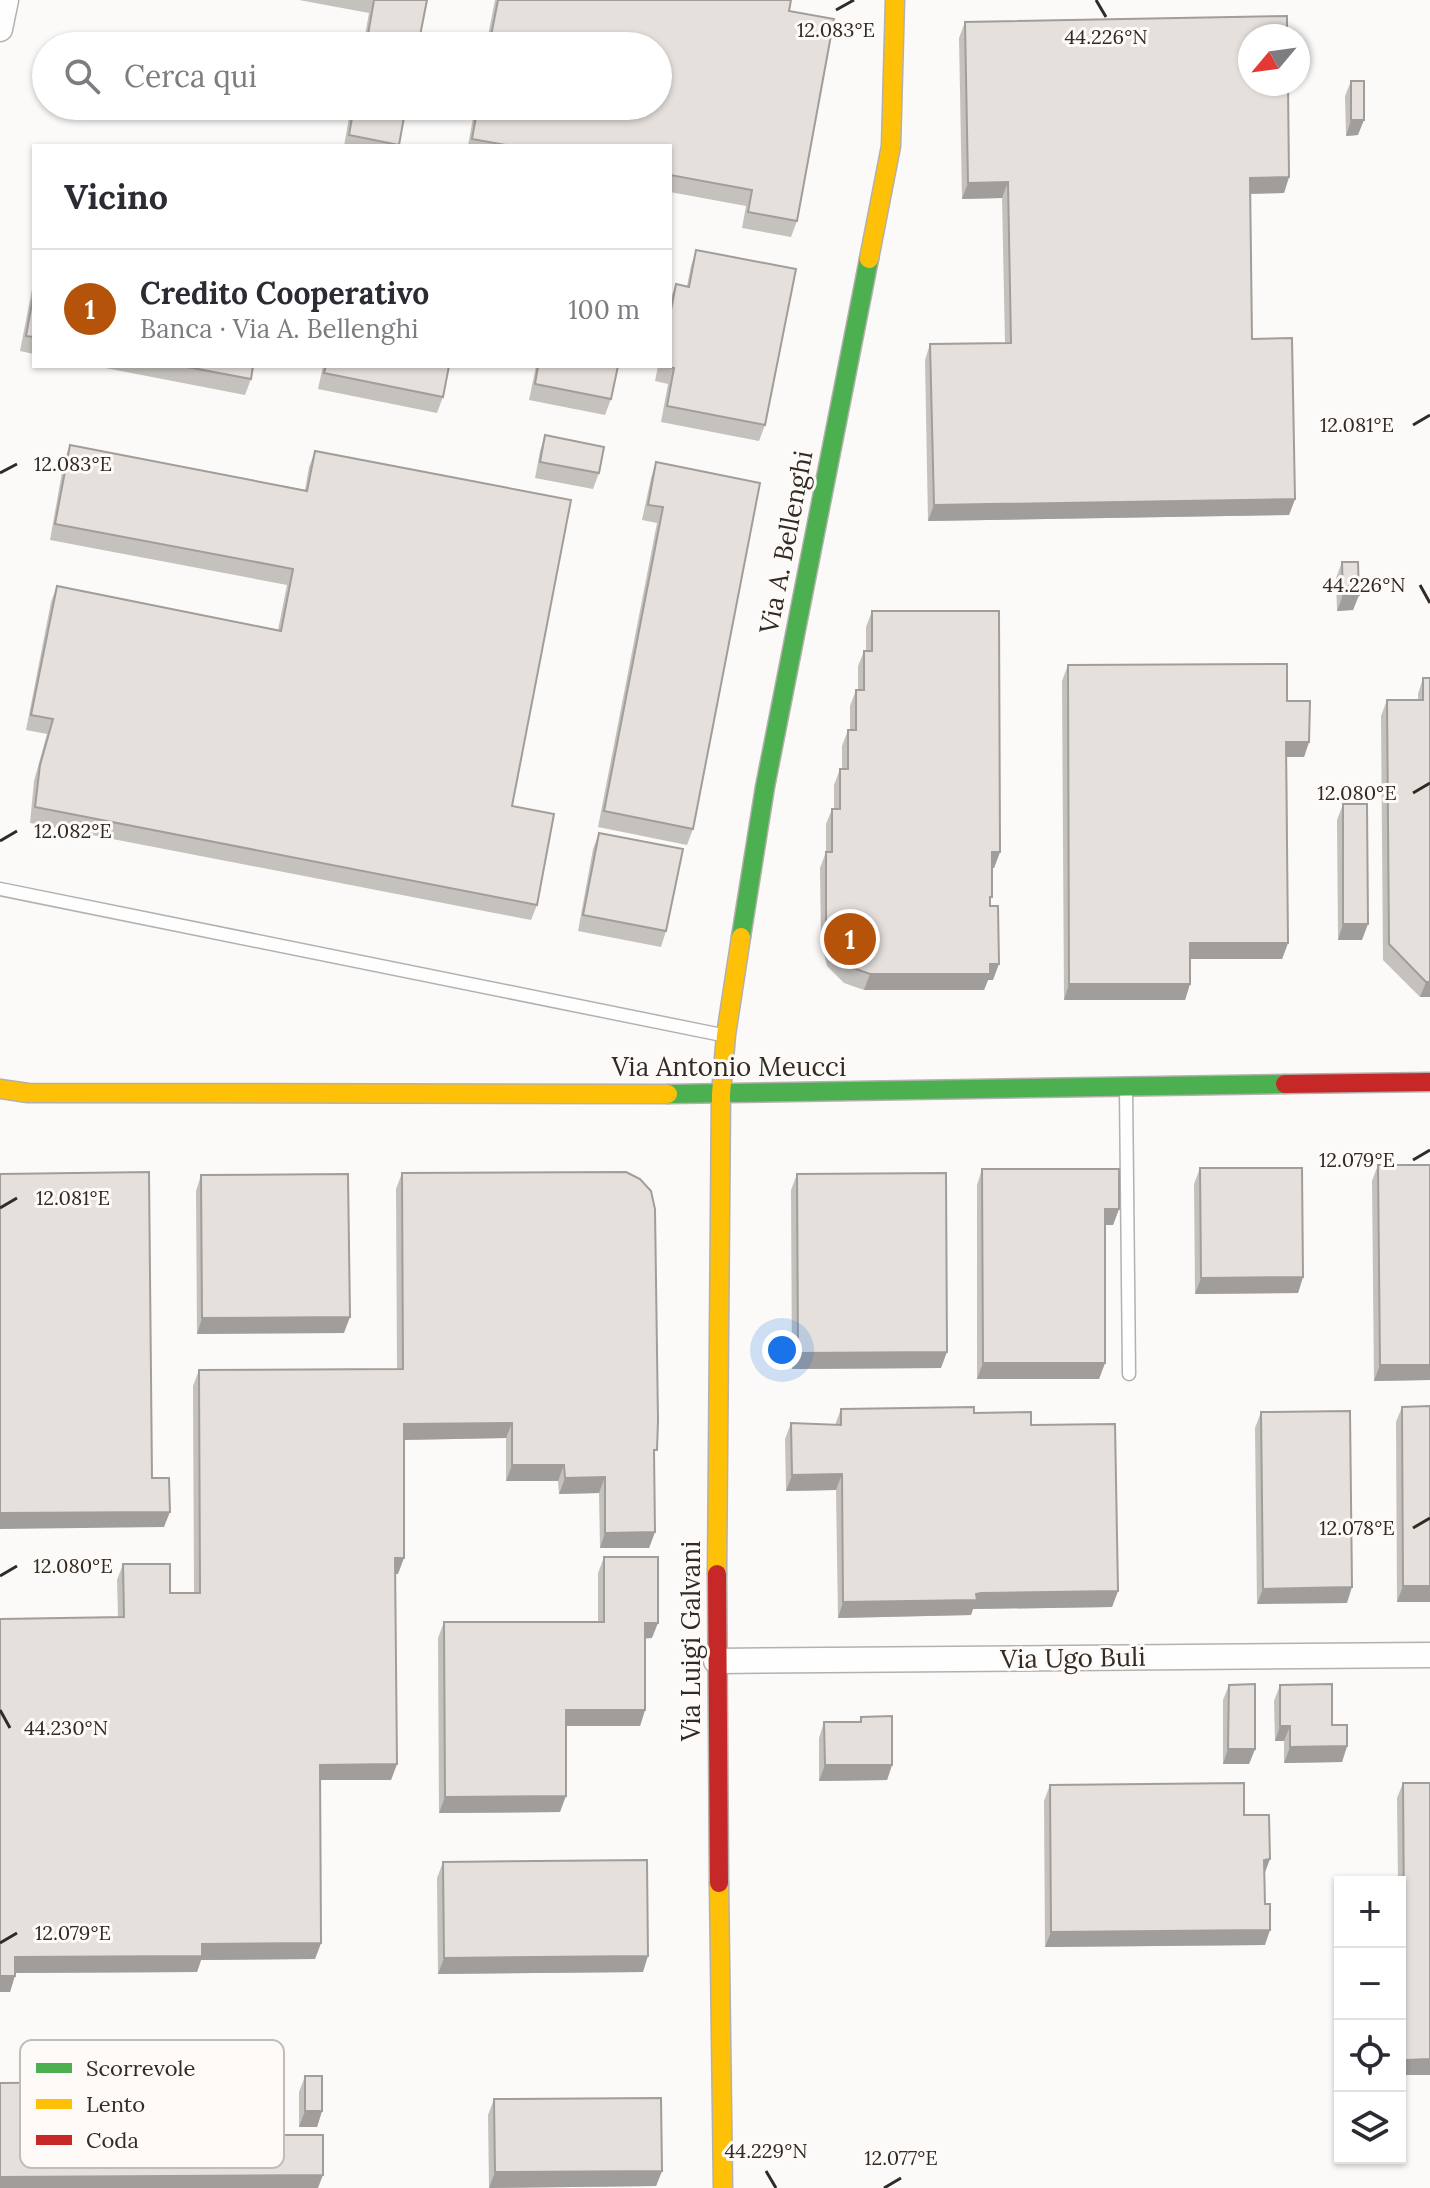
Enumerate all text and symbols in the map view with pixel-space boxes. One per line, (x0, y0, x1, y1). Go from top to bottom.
text: 12.083°E (797, 17, 875, 42)
text: 44.226°N (1065, 24, 1147, 49)
north arrow (1238, 24, 1310, 96)
search box (32, 32, 672, 120)
icon: search (60, 54, 104, 98)
text: Cerca qui (124, 57, 257, 95)
text: Vicino (64, 175, 168, 218)
text: Credito Cooperativo (140, 274, 429, 312)
text: 1 (85, 293, 95, 326)
text: 100 m (568, 293, 640, 326)
text: Banca · Via A. Bellenghi (140, 312, 419, 345)
text: 12.081°E (1320, 412, 1394, 437)
street label: Via A. Bellenghi (751, 448, 819, 637)
text: 12.083°E (34, 451, 112, 476)
text: 44.226°N (1323, 572, 1405, 597)
text: 12.080°E (1317, 780, 1397, 805)
text: 12.082°E (34, 818, 112, 843)
pin: 1 (824, 909, 876, 969)
street label: Via Antonio Meucci (611, 1050, 846, 1083)
text: 12.079°E (1319, 1147, 1395, 1172)
text: 12.081°E (36, 1185, 110, 1210)
your location (762, 1330, 802, 1370)
text: 12.078°E (1319, 1515, 1395, 1540)
street label: Via Luigi Galvani (674, 1541, 707, 1742)
text: 12.080°E (33, 1553, 113, 1578)
street label: Via Ugo Buli (999, 1640, 1146, 1675)
text: 44.230°N (24, 1715, 108, 1740)
map controls (1334, 1876, 1406, 2164)
button: + (1334, 1876, 1406, 1948)
text: 12.079°E (35, 1920, 111, 1945)
button: − (1334, 1948, 1406, 2020)
button: locate (1334, 2020, 1406, 2092)
legend (20, 2040, 284, 2168)
text: Scorrevole (86, 2054, 196, 2082)
text: Lento (86, 2090, 145, 2118)
button: layers (1334, 2092, 1406, 2164)
text: Coda (86, 2126, 139, 2154)
text: 44.229°N (725, 2138, 807, 2163)
text: 12.077°E (864, 2145, 938, 2170)

